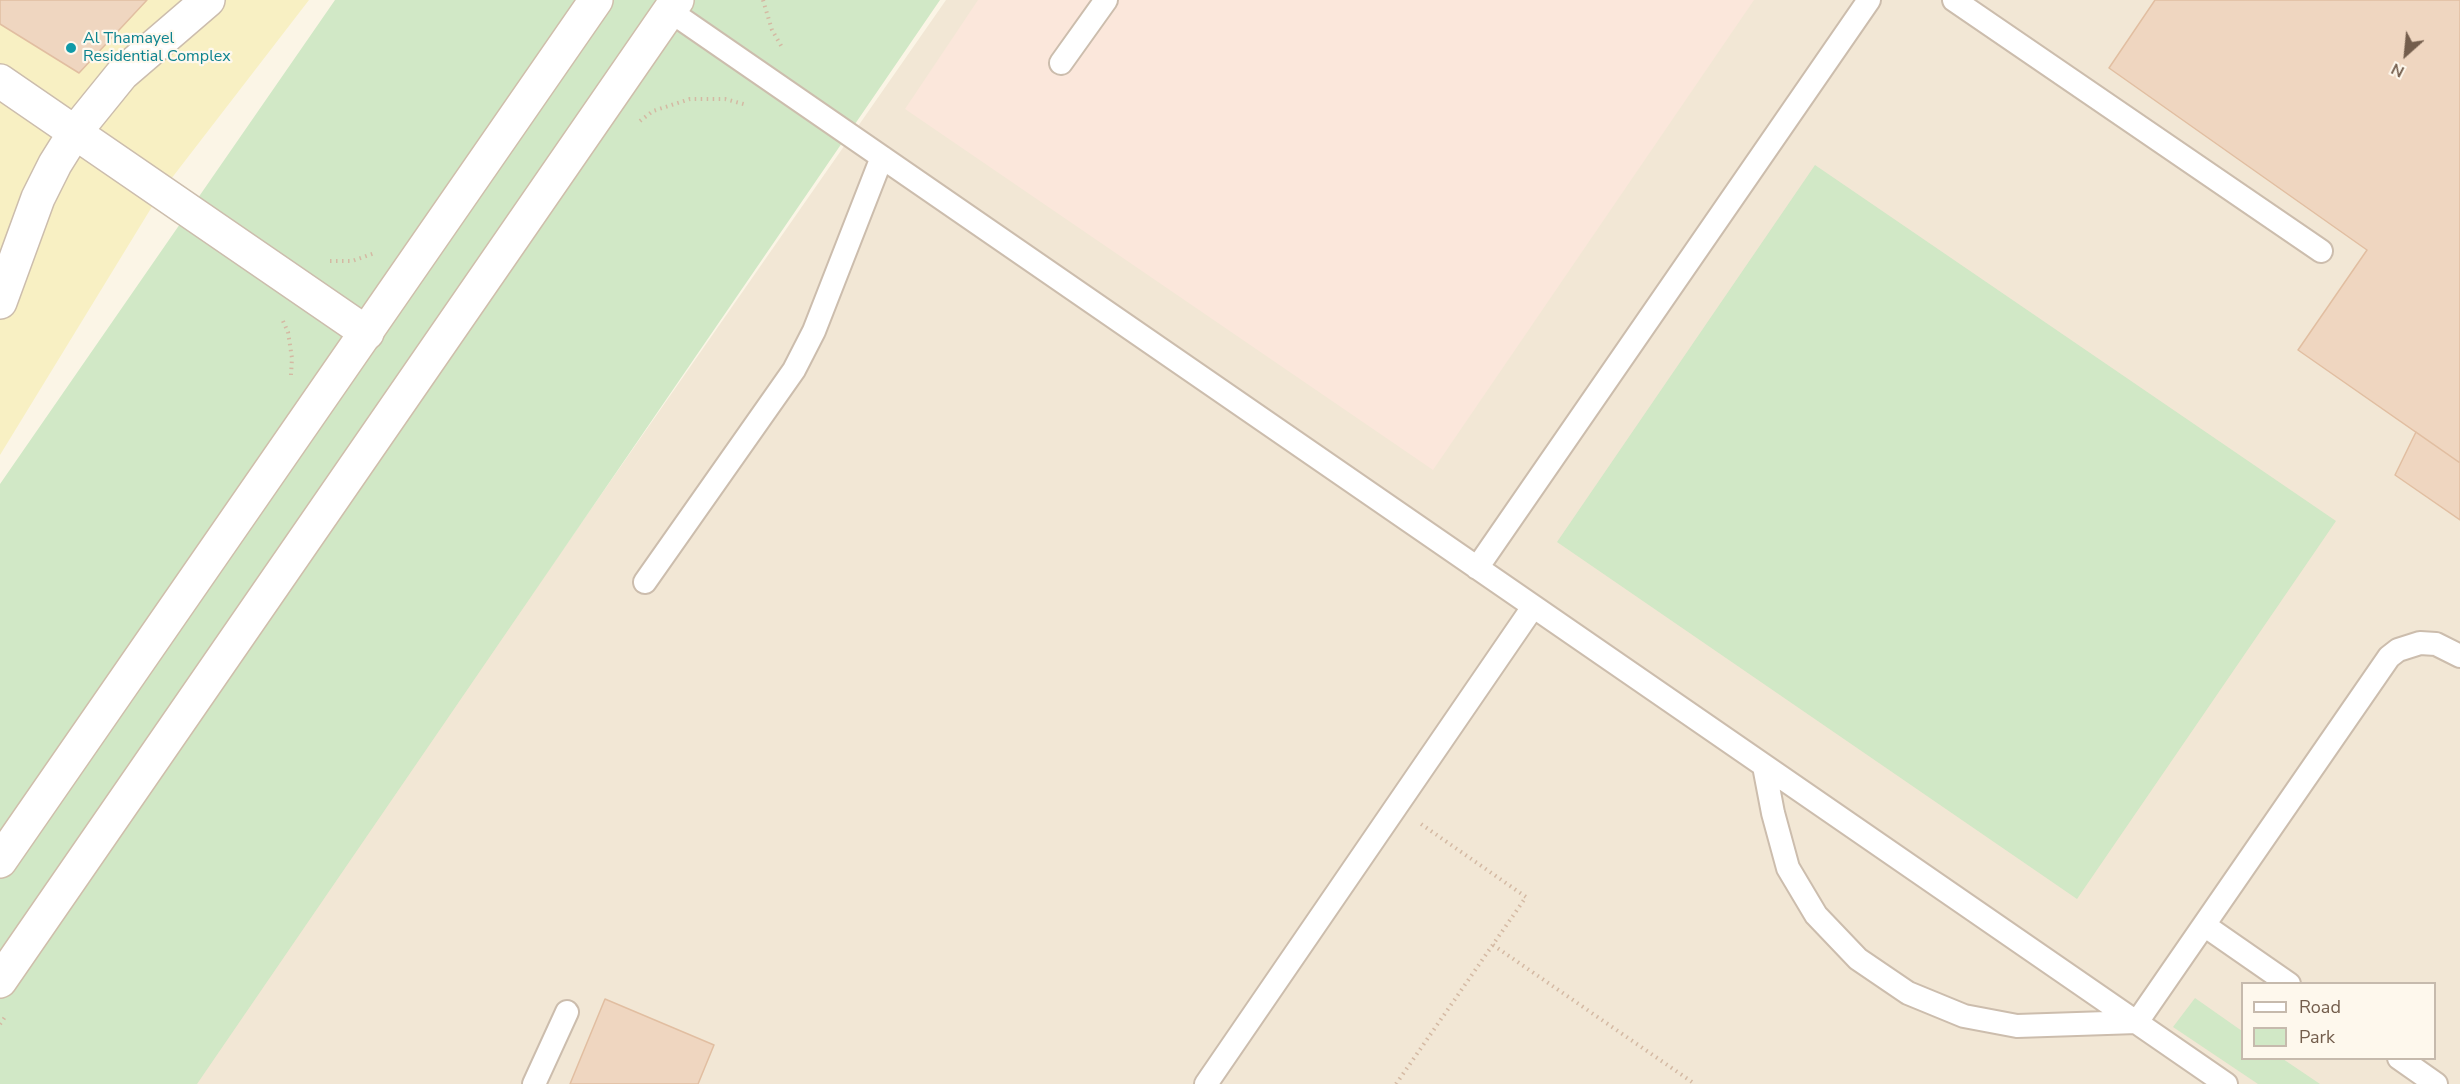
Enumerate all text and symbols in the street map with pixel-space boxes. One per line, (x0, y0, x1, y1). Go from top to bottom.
north arrow (2376, 24, 2436, 84)
place label: Al Thamayel Residential Complex (83, 29, 231, 67)
marker: Al Thamayel Residential Complex (64, 41, 78, 55)
text: N (2388, 58, 2408, 83)
legend (2241, 982, 2436, 1060)
text: Road (2299, 995, 2341, 1019)
text: Park (2299, 1025, 2335, 1049)

